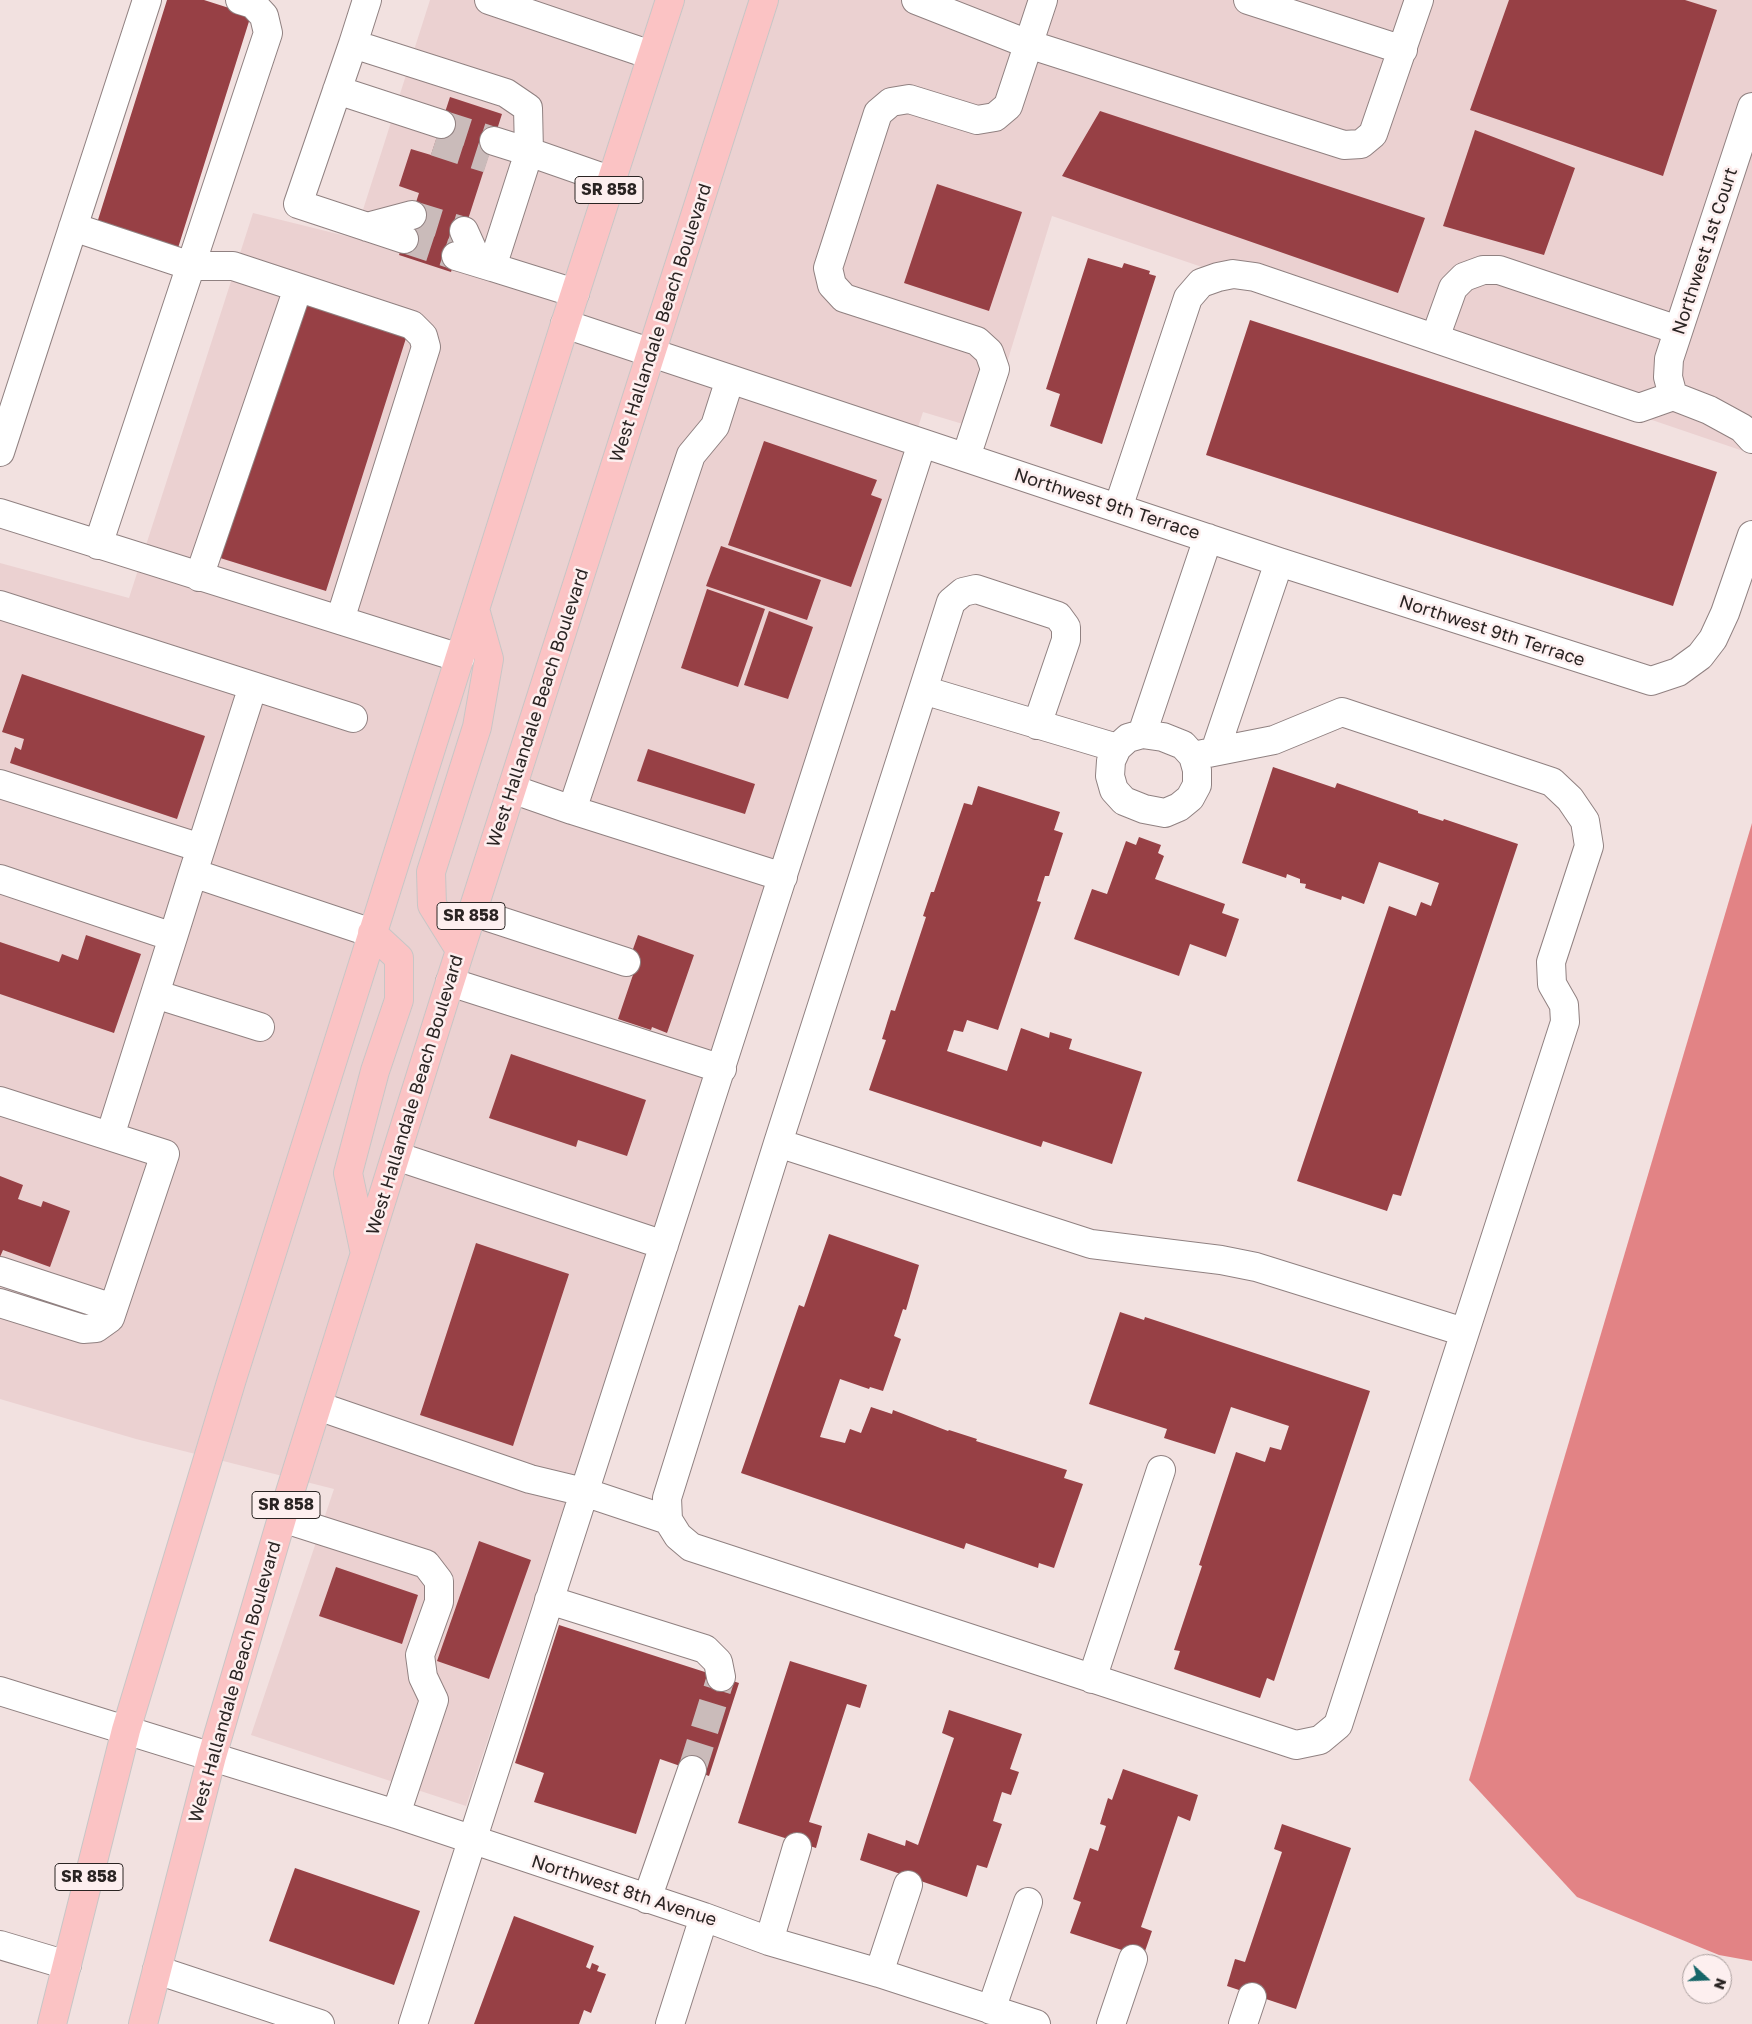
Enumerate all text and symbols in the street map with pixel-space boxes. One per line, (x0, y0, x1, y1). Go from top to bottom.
street label: Northwest 1st Court (1668, 165, 1742, 337)
road number: SR 858 (575, 176, 643, 204)
street label: West Hallandale Beach Boulevard (606, 181, 716, 465)
street label: Northwest 9th Terrace (1011, 464, 1203, 544)
street label: West Hallandale Beach Boulevard (483, 566, 593, 850)
street label: Northwest 9th Terrace (1396, 591, 1588, 671)
road number: SR 858 (437, 902, 505, 929)
street label: West Hallandale Beach Boulevard (362, 952, 468, 1238)
road number: SR 858 (252, 1492, 320, 1518)
street label: West Hallandale Beach Boulevard (184, 1539, 286, 1825)
street label: Northwest 8th Avenue (529, 1851, 719, 1931)
road number: SR 858 (55, 1864, 123, 1890)
north arrow (1682, 1954, 1732, 2004)
text: N (1711, 1976, 1730, 1992)

